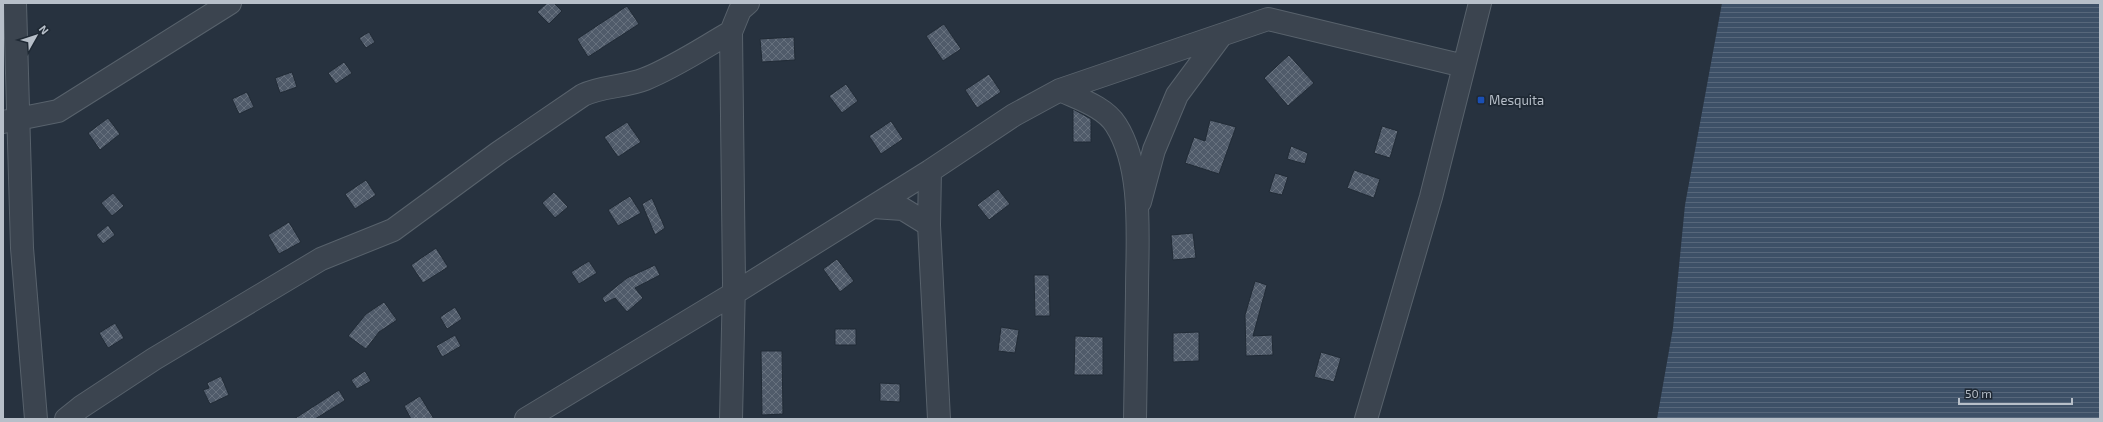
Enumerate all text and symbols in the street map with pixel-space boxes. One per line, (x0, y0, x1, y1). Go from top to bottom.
north arrow (16, 16, 56, 56)
text: N (37, 22, 52, 37)
place label: Mesquita (1489, 92, 1544, 108)
marker: Mesquita (1476, 95, 1486, 105)
scale bar (1959, 380, 2072, 406)
text: 50 m (1965, 386, 1992, 400)

